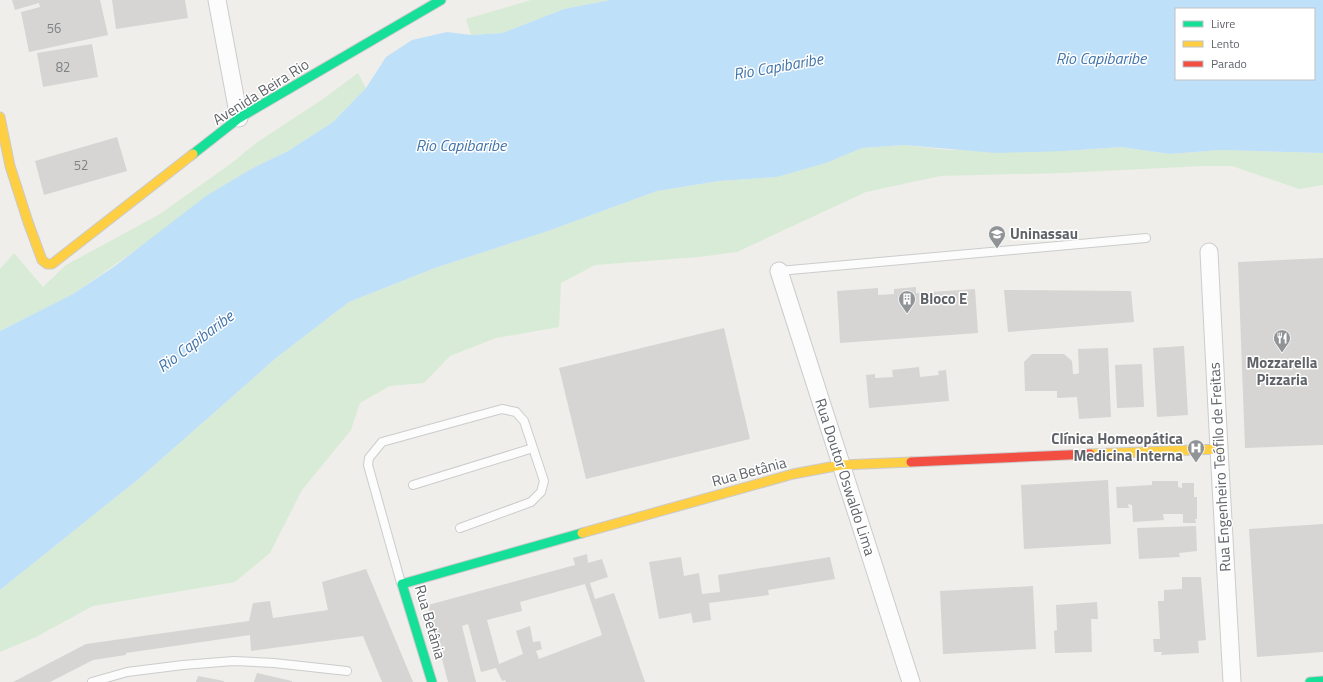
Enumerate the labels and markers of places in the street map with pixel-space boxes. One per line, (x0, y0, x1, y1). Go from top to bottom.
place label: Uninassau (1010, 222, 1078, 245)
school or university icon: Uninassau (987, 224, 1007, 249)
place label: Bloco E (920, 287, 967, 310)
building icon: Bloco E (897, 289, 917, 314)
restaurant icon: Mozzarella Pizzaria (1272, 328, 1292, 353)
place label: Mozzarella Pizzaria (1246, 351, 1318, 391)
place label: Clínica Homeopática Medicina Interna (1051, 427, 1183, 467)
hospital icon: Clínica Homeopática Medicina Interna (1186, 438, 1206, 463)

